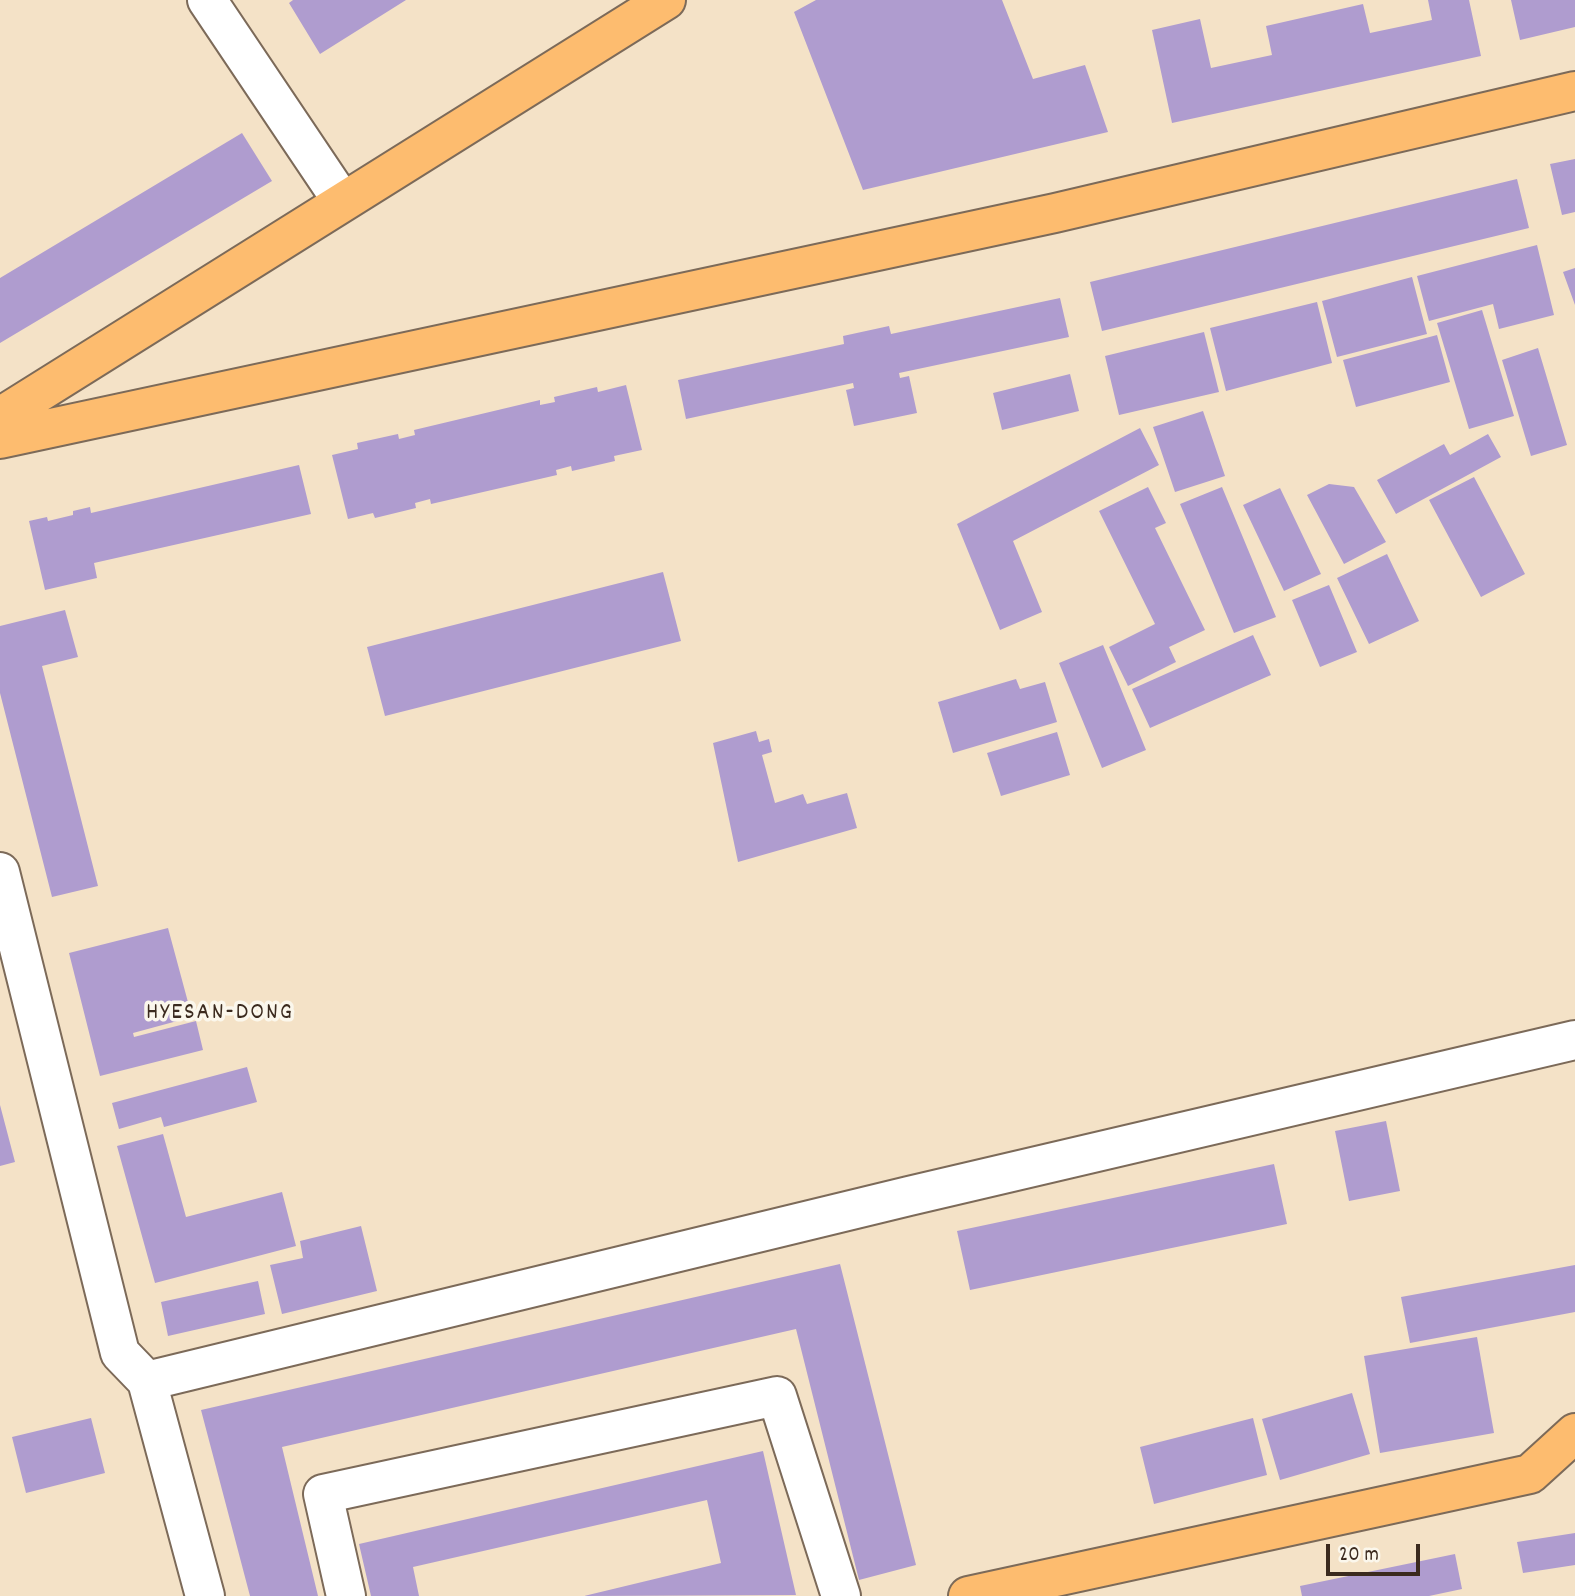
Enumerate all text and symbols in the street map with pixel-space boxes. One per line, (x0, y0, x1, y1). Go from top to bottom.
district label: HYESAN-DONG (147, 1001, 293, 1029)
scale bar (1330, 1530, 1424, 1574)
text: 20 m (1339, 1541, 1379, 1571)

